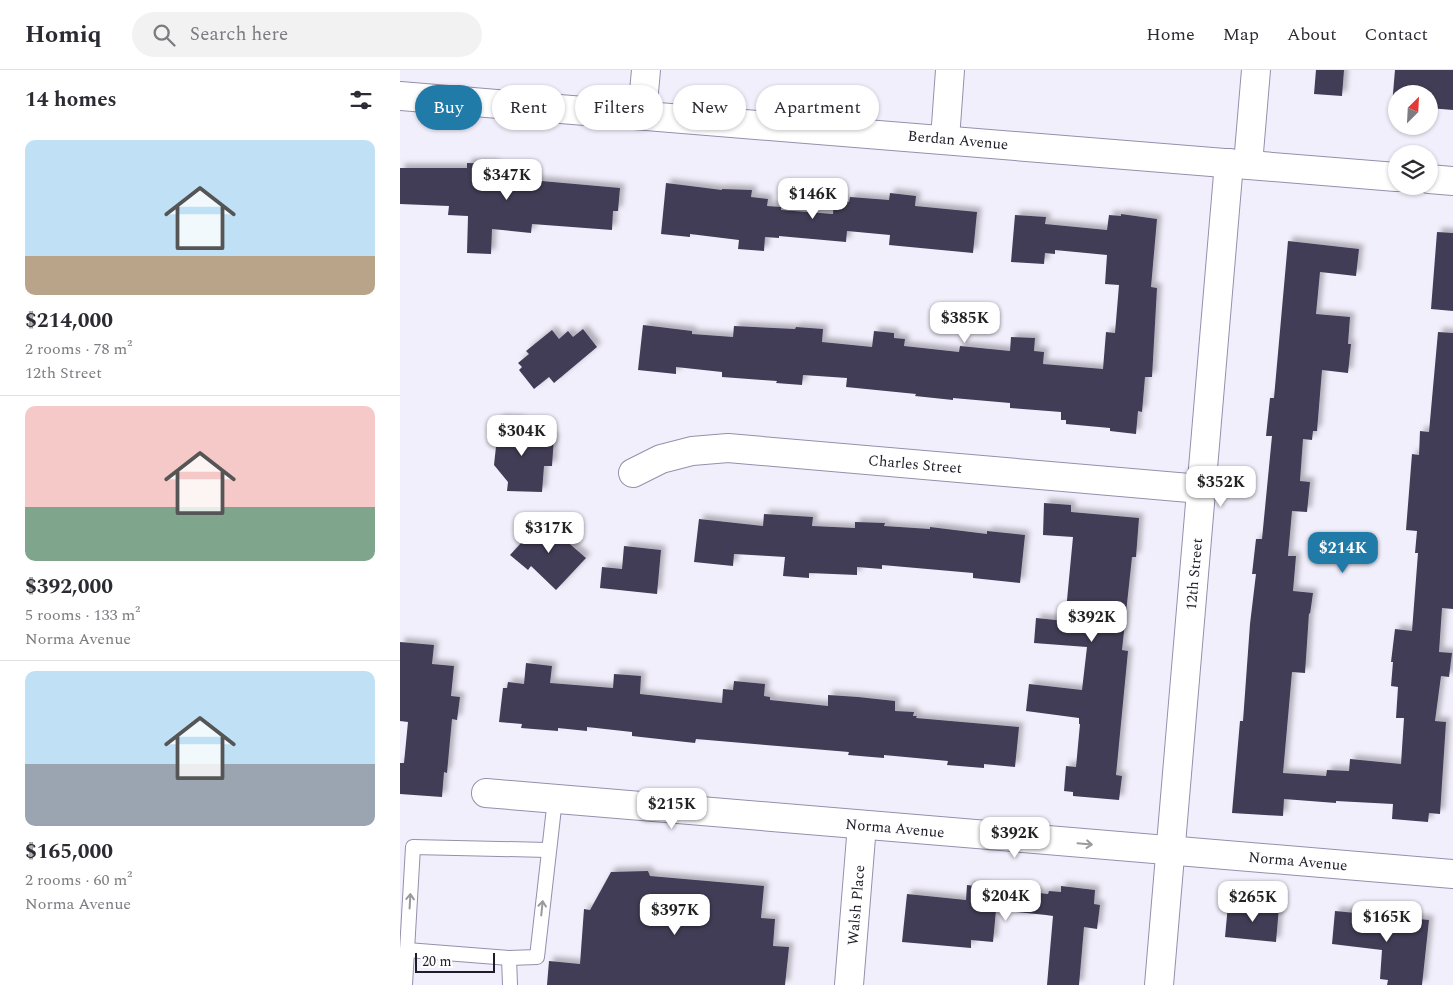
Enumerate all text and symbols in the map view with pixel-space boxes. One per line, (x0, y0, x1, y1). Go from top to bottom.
search box (132, 12, 482, 57)
text: Homiq (25, 17, 102, 53)
text: Search here (190, 20, 288, 49)
icon: search (150, 21, 178, 49)
text: Home (1146, 21, 1195, 48)
text: Map (1223, 21, 1259, 48)
text: About (1287, 21, 1337, 48)
text: Contact (1365, 21, 1428, 48)
text: 14 homes (25, 84, 117, 116)
chip: Buy (415, 85, 482, 130)
chip: Rent (492, 85, 565, 130)
chip: Filters (575, 85, 663, 130)
chip: New (673, 85, 746, 130)
chip: Apartment (756, 85, 879, 130)
north arrow (1388, 85, 1438, 135)
map controls (1388, 85, 1438, 195)
icon: filters (347, 86, 375, 114)
street label: Berdan Avenue (907, 125, 1009, 156)
button: layers (1388, 145, 1438, 195)
pin: $347K (472, 158, 542, 201)
text: $347K (483, 163, 531, 187)
icon: home (155, 173, 245, 263)
pin: $146K (778, 178, 848, 220)
text: $146K (789, 182, 837, 206)
pin: $385K (930, 302, 1000, 344)
text: $214,000 (25, 305, 113, 337)
text: $385K (941, 306, 989, 330)
text: 2 rooms · 78 m² (25, 337, 132, 361)
text: 12th Street (25, 361, 102, 385)
pin: $304K (487, 414, 557, 457)
text: $304K (498, 419, 546, 443)
icon: home (155, 438, 245, 528)
street label: Charles Street (867, 449, 963, 480)
pin: $352K (1186, 466, 1256, 508)
text: $352K (1197, 470, 1245, 494)
pin: $317K (514, 512, 584, 554)
text: $317K (525, 516, 573, 540)
pin: $214K (1308, 532, 1378, 574)
text: $214K (1319, 536, 1367, 560)
street label: 12th Street (1180, 537, 1209, 611)
text: $392,000 (25, 571, 113, 603)
pin: $392K (1057, 600, 1127, 643)
text: 5 rooms · 133 m² (25, 603, 140, 627)
text: $392K (1068, 605, 1116, 629)
text: Norma Avenue (25, 627, 131, 651)
icon: home (155, 703, 245, 793)
pin: $215K (637, 788, 707, 830)
text: $215K (648, 792, 696, 816)
street label: Norma Avenue (844, 813, 946, 844)
pin: $392K (980, 816, 1050, 859)
text: $392K (991, 821, 1039, 845)
text: $165,000 (25, 836, 113, 868)
one-way arrow (1077, 839, 1093, 848)
street label: Norma Avenue (1247, 846, 1349, 877)
street label: Walsh Place (842, 864, 871, 946)
text: 2 rooms · 60 m² (25, 868, 132, 892)
pin: $204K (971, 880, 1041, 922)
pin: $265K (1218, 880, 1288, 923)
text: $204K (982, 884, 1030, 908)
text: $265K (1229, 885, 1277, 909)
text: Norma Avenue (25, 892, 131, 916)
one-way arrow (405, 893, 415, 909)
pin: $397K (640, 894, 710, 936)
text: $397K (651, 898, 699, 922)
pin: $165K (1352, 900, 1422, 943)
one-way arrow (537, 901, 547, 917)
text: $165K (1363, 905, 1411, 929)
scale bar (415, 950, 495, 973)
text: 20 m (422, 951, 452, 972)

